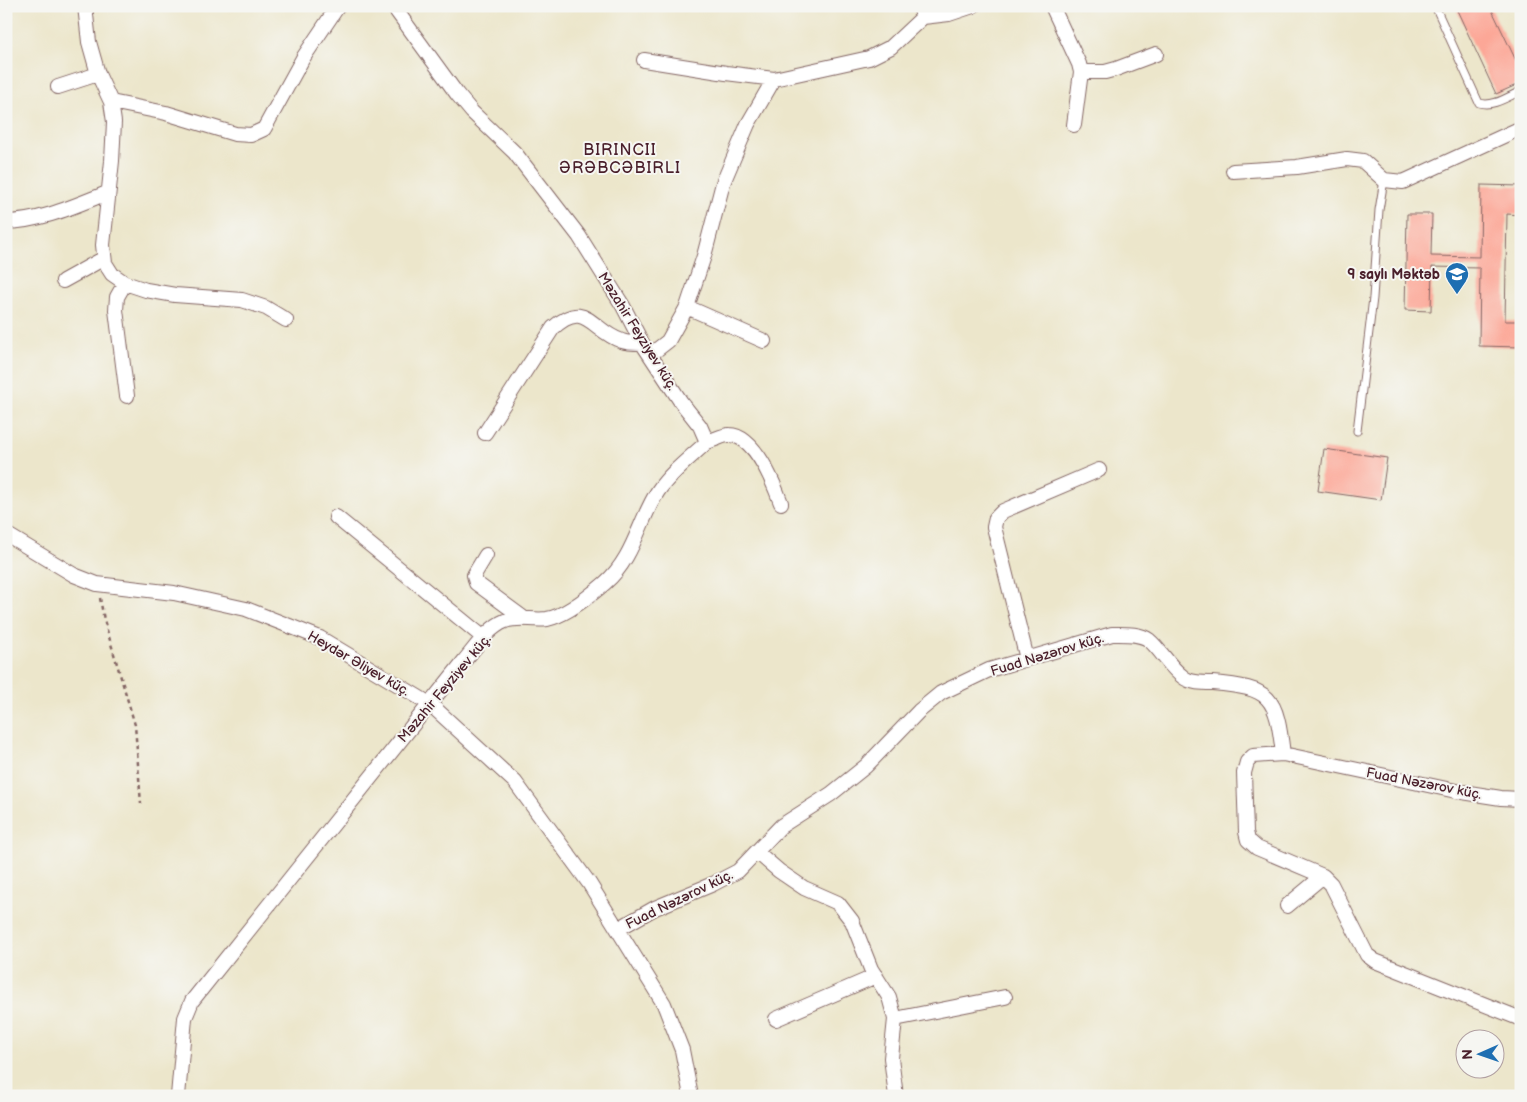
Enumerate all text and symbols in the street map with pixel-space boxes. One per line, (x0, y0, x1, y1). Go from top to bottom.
district label: BIRINCII ƏRƏBCƏBIRLI (559, 141, 681, 178)
school or university icon: 9 saylı Məktəb (1444, 261, 1470, 295)
place label: 9 saylı Məktəb (1347, 266, 1440, 283)
street label: Məzahir Feyziyev küç. (594, 269, 681, 394)
street label: Heydər Əliyev küç. (305, 627, 413, 700)
street label: Fuad Nəzərov küç. (989, 629, 1106, 680)
street label: Məzahir Feyziyev küç. (394, 631, 495, 746)
street label: Fuad Nəzərov küç. (1365, 764, 1483, 803)
street label: Fuad Nəzərov küç. (623, 866, 736, 933)
north arrow (1454, 1030, 1504, 1080)
text: N (1459, 1049, 1476, 1060)

